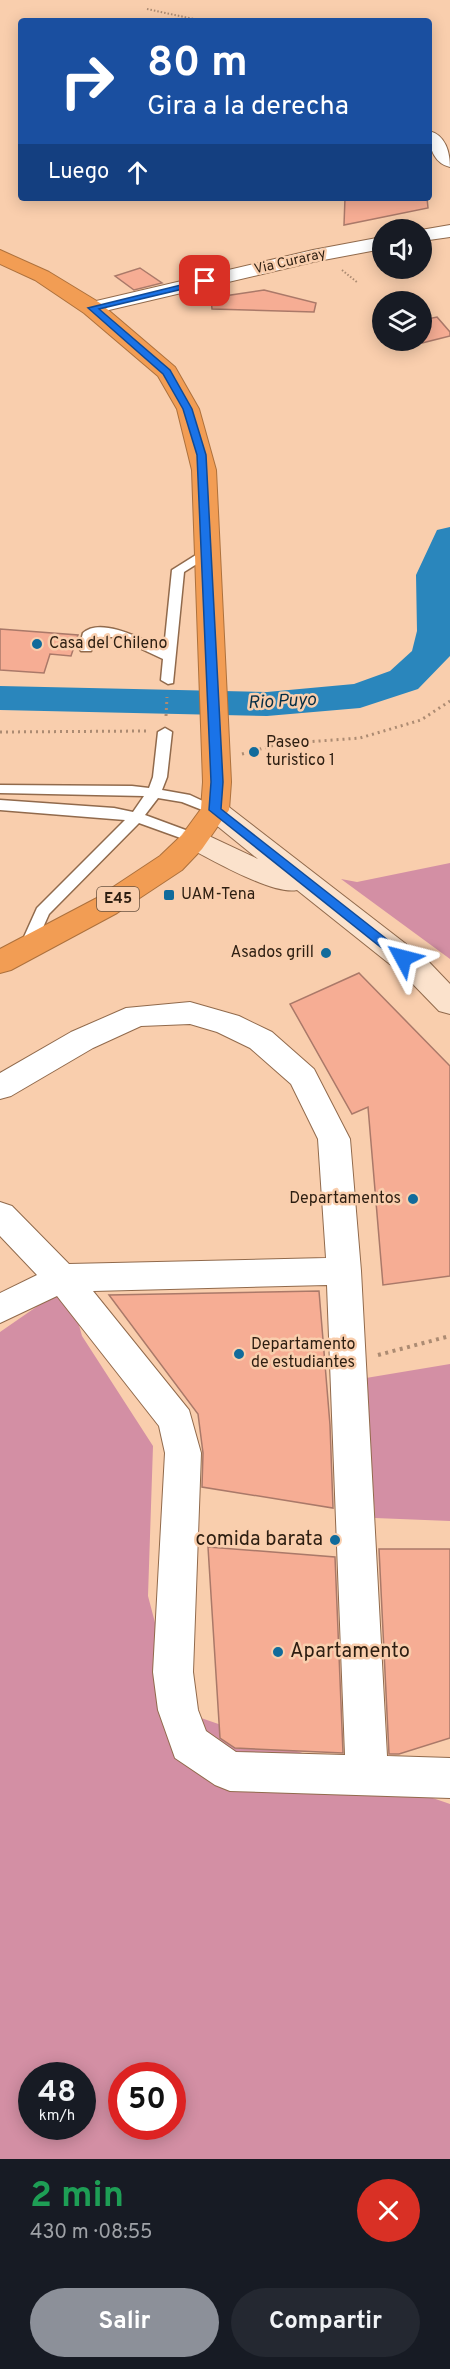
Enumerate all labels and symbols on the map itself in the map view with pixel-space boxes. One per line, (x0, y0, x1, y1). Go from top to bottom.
street label: Via Curaray (253, 246, 327, 278)
pin (179, 255, 230, 306)
place label: Casa del Chileno (49, 634, 167, 654)
marker: Casa del Chileno (30, 637, 44, 651)
water label: Rio Puyo (247, 689, 317, 715)
place label: Paseo turistico 1 (266, 733, 335, 771)
marker: Paseo turistico 1 (247, 745, 261, 759)
place label: UAM-Tena (181, 885, 255, 905)
road number: E45 (97, 887, 139, 911)
marker: UAM-Tena (162, 888, 176, 902)
position arrow (371, 926, 435, 990)
place label: Asados grill (230, 943, 314, 963)
marker: Asados grill (319, 946, 333, 960)
place label: Departamentos (289, 1189, 401, 1209)
marker: Departamentos (406, 1192, 420, 1206)
place label: Departamento de estudiantes (251, 1335, 356, 1373)
marker: Departamento de estudiantes (232, 1347, 246, 1361)
place label: comida barata (196, 1527, 323, 1553)
marker: comida barata (328, 1533, 342, 1547)
place label: Apartamento (290, 1639, 410, 1665)
marker: Apartamento (271, 1645, 285, 1659)
speed limit sign: 50 (108, 2062, 186, 2140)

